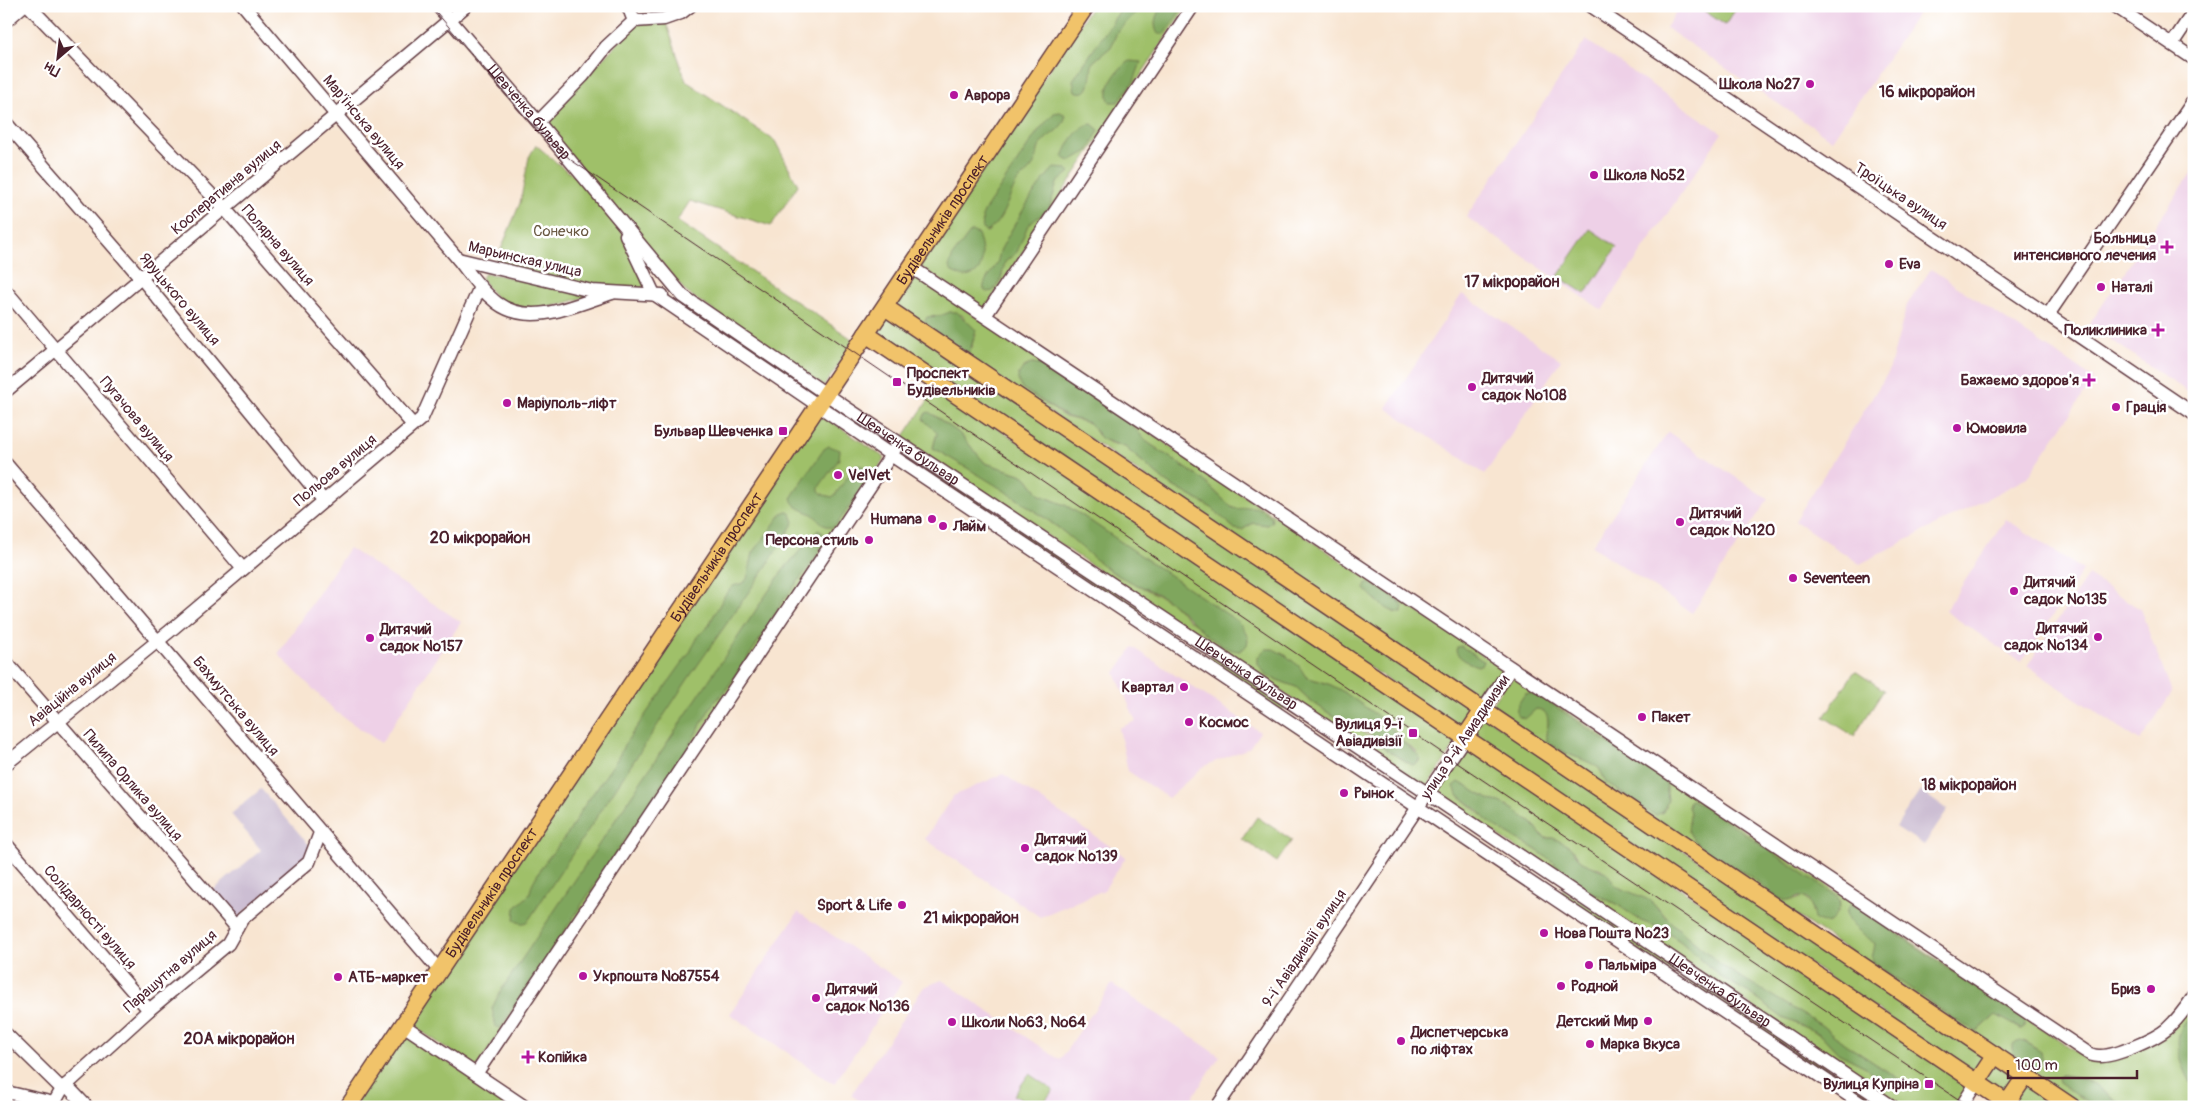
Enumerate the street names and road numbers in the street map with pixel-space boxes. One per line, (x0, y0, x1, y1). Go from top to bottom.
street label: Шевченка бульвар (483, 61, 575, 164)
street label: Мар'їнська вулиця (319, 71, 409, 174)
street label: Кооперативна вулиця (167, 136, 285, 239)
street label: Будівельників проспект (893, 151, 994, 289)
street label: Троїцька вулиця (1851, 158, 1951, 234)
street label: Полярна вулиця (237, 201, 318, 290)
street label: Марьинская улица (466, 237, 584, 282)
street label: Яруцького вулиця (135, 249, 224, 350)
street label: Пугачова вулиця (95, 373, 178, 466)
street label: Шевченка бульвар (853, 409, 963, 490)
street label: Польова вулиця (290, 430, 381, 511)
street label: Будівельників проспект (667, 488, 768, 626)
street label: Шевченка бульвар (1192, 633, 1301, 715)
street label: Авіаційна вулиця (24, 648, 120, 731)
street label: Бахмутська вулиця (188, 652, 283, 760)
street label: улица 9-й Авиадивизии (1416, 671, 1514, 804)
street label: Пилипа Орлика вулиця (79, 725, 186, 845)
street label: Будівельників проспект (442, 824, 543, 962)
street label: Солідарності вулиця (39, 861, 140, 973)
street label: 9-ї Авіадивізії вулиця (1258, 886, 1351, 1011)
street label: Парашутна вулиця (120, 926, 221, 1017)
street label: Шевченка бульвар (1665, 950, 1775, 1032)

